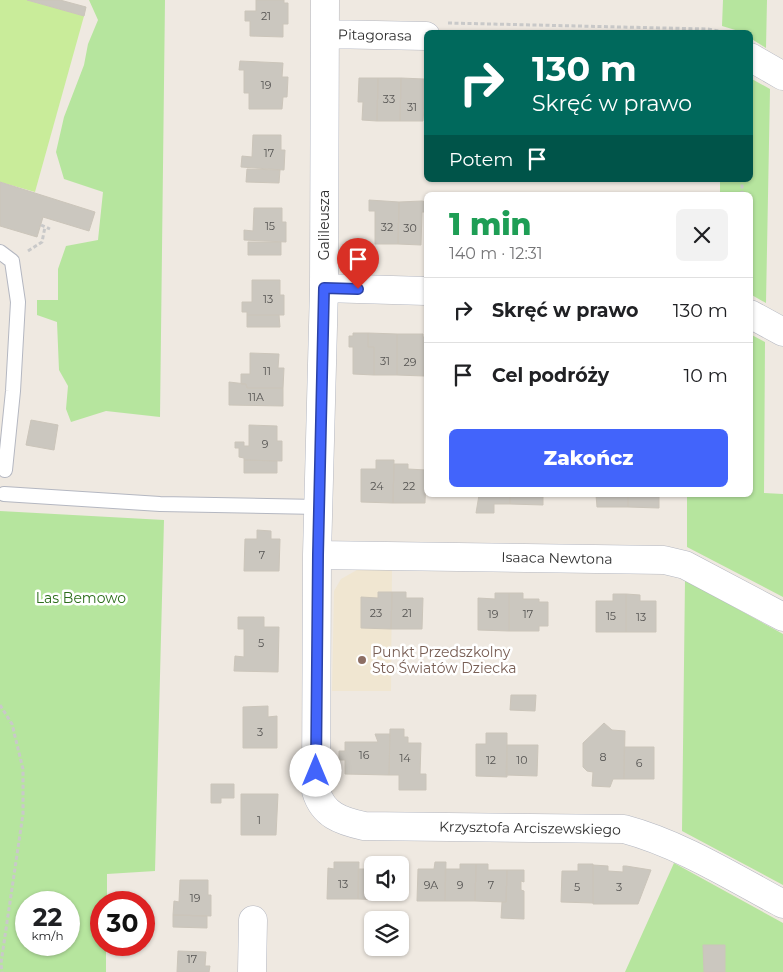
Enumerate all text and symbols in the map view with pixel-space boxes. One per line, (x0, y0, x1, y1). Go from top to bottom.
house number: 21 (261, 9, 271, 23)
street label: Pitagorasa (338, 25, 412, 45)
text: 130 m (532, 47, 637, 90)
icon: right (449, 50, 514, 115)
house number: 19 (261, 78, 272, 92)
text: Skręć w prawo (532, 90, 692, 117)
house number: 33 (383, 92, 395, 106)
house number: 31 (407, 100, 417, 114)
icon: arrive (523, 145, 551, 173)
house number: 17 (264, 146, 274, 160)
text: Potem (449, 148, 513, 171)
street label: Galileusza (315, 190, 333, 260)
text: 1 min (449, 206, 532, 243)
button: close (676, 209, 728, 261)
house number: 15 (265, 219, 275, 233)
house number: 32 (381, 220, 393, 234)
house number: 30 (403, 221, 417, 235)
pin (337, 238, 379, 289)
text: 140 m · 12:31 (449, 244, 543, 263)
icon: arrive (344, 245, 372, 273)
house number: 13 (263, 292, 273, 306)
icon: right (449, 296, 477, 324)
text: Skręć w prawo (492, 299, 638, 322)
text: 130 m (673, 299, 728, 322)
house number: 31 (380, 354, 390, 368)
house number: 29 (404, 355, 417, 369)
icon: arrive (449, 361, 477, 389)
house number: 11 (263, 364, 271, 378)
text: Cel podróży (492, 364, 609, 387)
text: 10 m (683, 364, 728, 387)
house number: 11A (248, 390, 264, 404)
button: Zakończ (449, 429, 728, 487)
house number: 9 (262, 437, 269, 451)
house number: 24 (370, 479, 384, 493)
house number: 22 (403, 479, 415, 493)
house number: 7 (259, 548, 265, 562)
street label: Isaaca Newtona (501, 548, 613, 568)
park label: Las Bemowo (36, 589, 126, 607)
house number: 23 (370, 606, 382, 620)
house number: 21 (402, 606, 412, 620)
house number: 19 (488, 607, 499, 621)
house number: 17 (523, 607, 533, 621)
house number: 15 (606, 609, 616, 623)
house number: 13 (636, 610, 646, 624)
house number: 5 (258, 636, 264, 650)
place label: Punkt Przedszkolny Sto Światów Dziecka (372, 643, 516, 677)
marker: Punkt Przedszkolny Sto Światów Dziecka (356, 654, 368, 666)
house number: 3 (257, 725, 263, 739)
position arrow (289, 744, 341, 796)
house number: 16 (359, 748, 370, 762)
house number: 8 (599, 750, 607, 764)
house number: 14 (399, 751, 411, 765)
house number: 12 (486, 753, 496, 767)
house number: 10 (516, 753, 528, 767)
house number: 6 (636, 756, 643, 770)
house number: 1 (257, 813, 261, 827)
street label: Krzysztofa Arciszewskiego (439, 817, 621, 839)
map controls (364, 856, 409, 956)
button: sound (364, 856, 409, 901)
house number: 13 (338, 877, 348, 891)
house number: 9A (424, 878, 438, 892)
house number: 9 (457, 878, 464, 892)
house number: 7 (488, 878, 494, 892)
house number: 5 (574, 880, 580, 894)
house number: 3 (616, 880, 622, 894)
speed limit sign: 30 (90, 891, 155, 956)
house number: 19 (190, 891, 201, 905)
text: 22 (33, 902, 62, 932)
button: layers (364, 911, 409, 956)
text: km/h (31, 928, 64, 943)
house number: 17 (187, 952, 197, 966)

